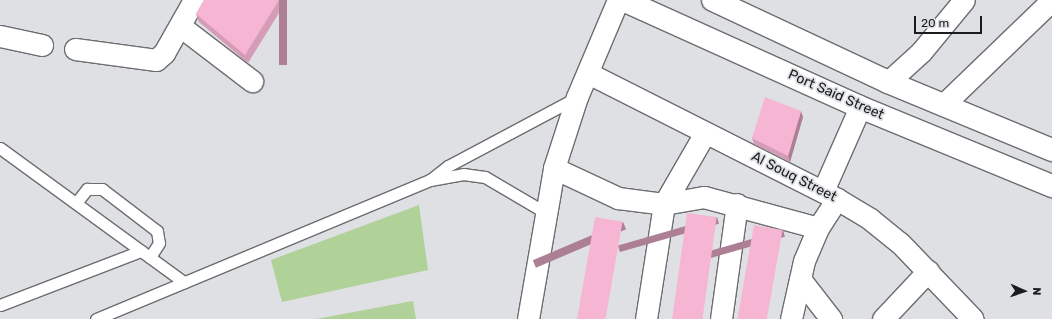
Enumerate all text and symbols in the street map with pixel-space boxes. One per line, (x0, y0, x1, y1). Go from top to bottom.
scale bar (916, 8, 984, 34)
text: 20 m (921, 16, 949, 30)
street label: Port Said Street (785, 66, 887, 124)
street label: Al Souq Street (748, 148, 840, 206)
north arrow (1004, 271, 1044, 311)
text: N (1030, 287, 1043, 296)

